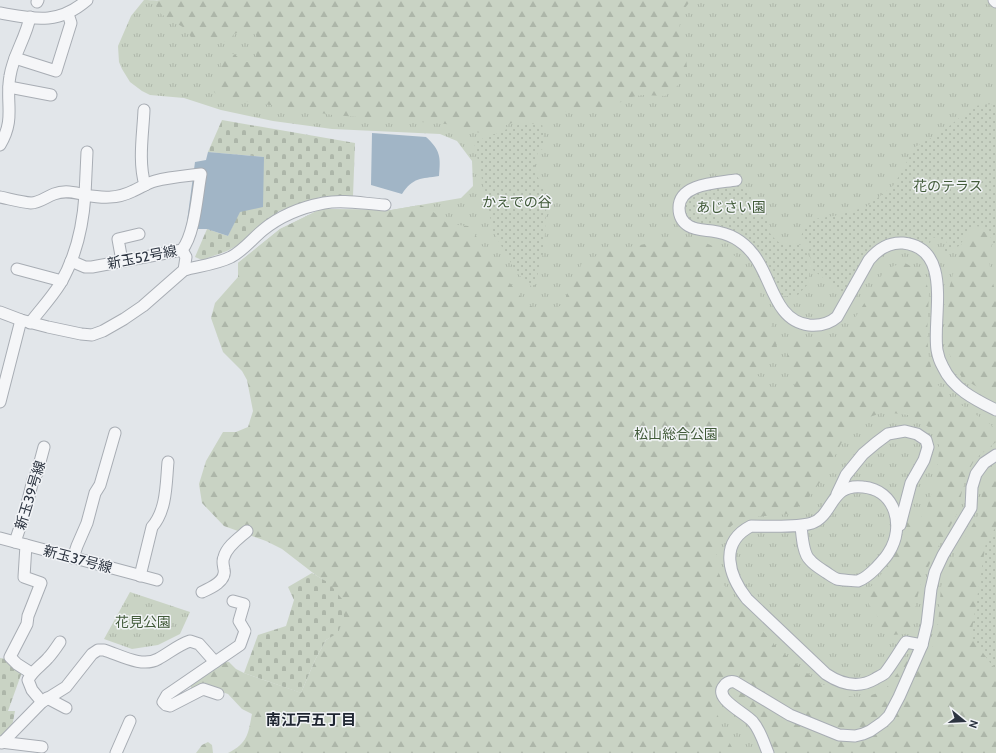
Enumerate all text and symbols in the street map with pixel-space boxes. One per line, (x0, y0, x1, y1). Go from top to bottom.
park label: 花のテラス (913, 177, 983, 195)
park label: かえでの谷 (482, 193, 552, 211)
park label: あじさい園 (696, 198, 766, 216)
street label: 新玉52号線 (105, 241, 179, 273)
park label: 松山総合公園 (634, 425, 718, 443)
street label: 新玉39号線 (11, 458, 49, 532)
street label: 新玉37号線 (42, 541, 114, 577)
park label: 花見公園 (115, 613, 171, 631)
north arrow (944, 701, 984, 741)
district label: 南江戸五丁目 (266, 711, 356, 729)
text: N (966, 718, 981, 730)

